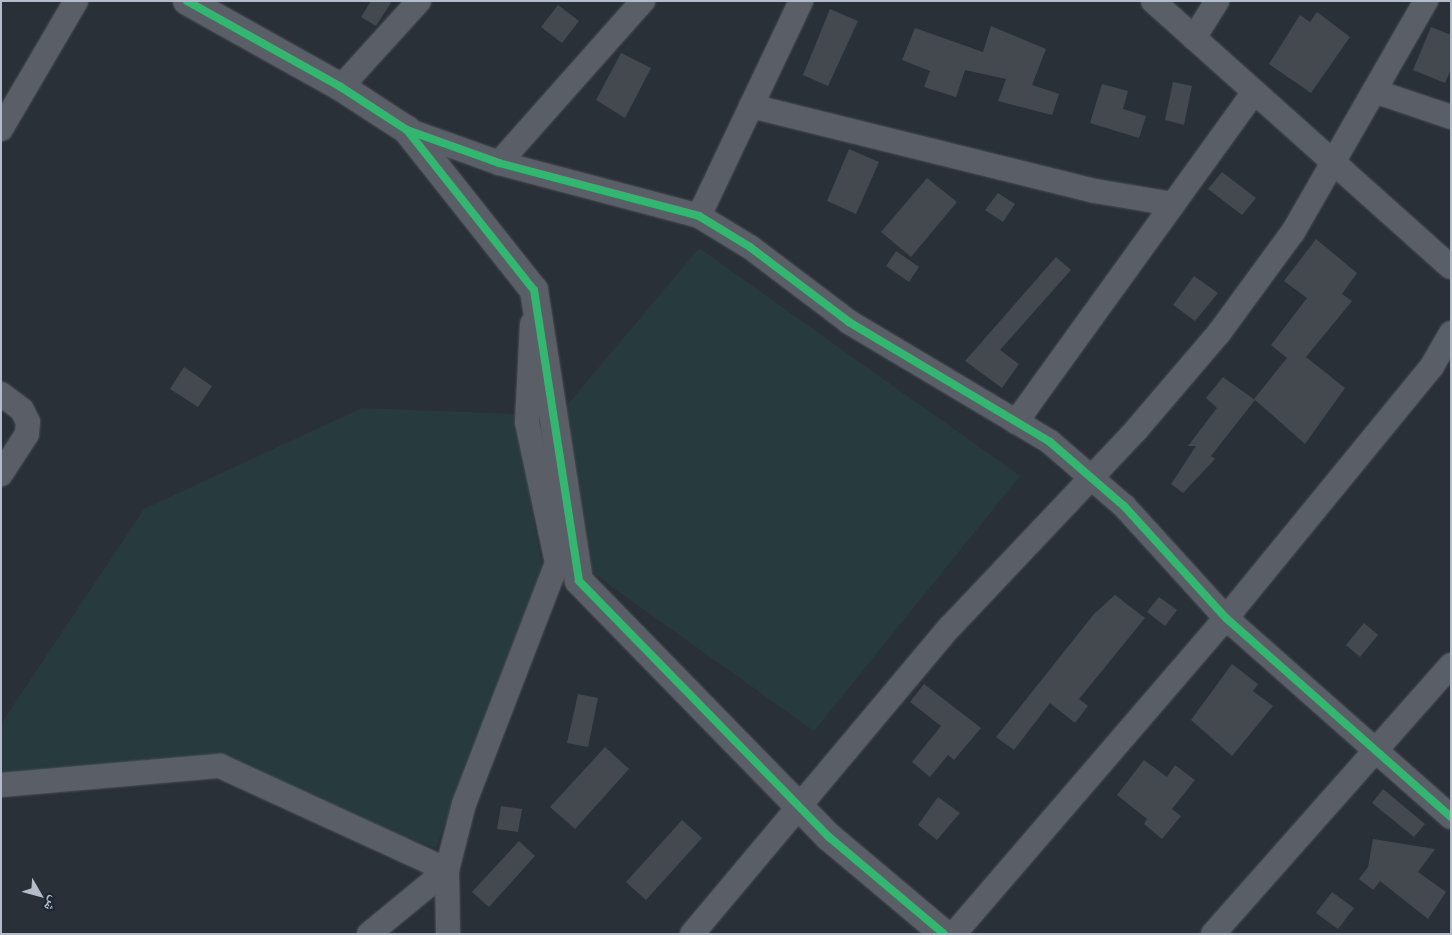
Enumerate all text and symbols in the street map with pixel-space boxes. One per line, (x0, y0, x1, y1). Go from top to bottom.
north arrow (15, 870, 65, 920)
text: ش (41, 893, 63, 915)

